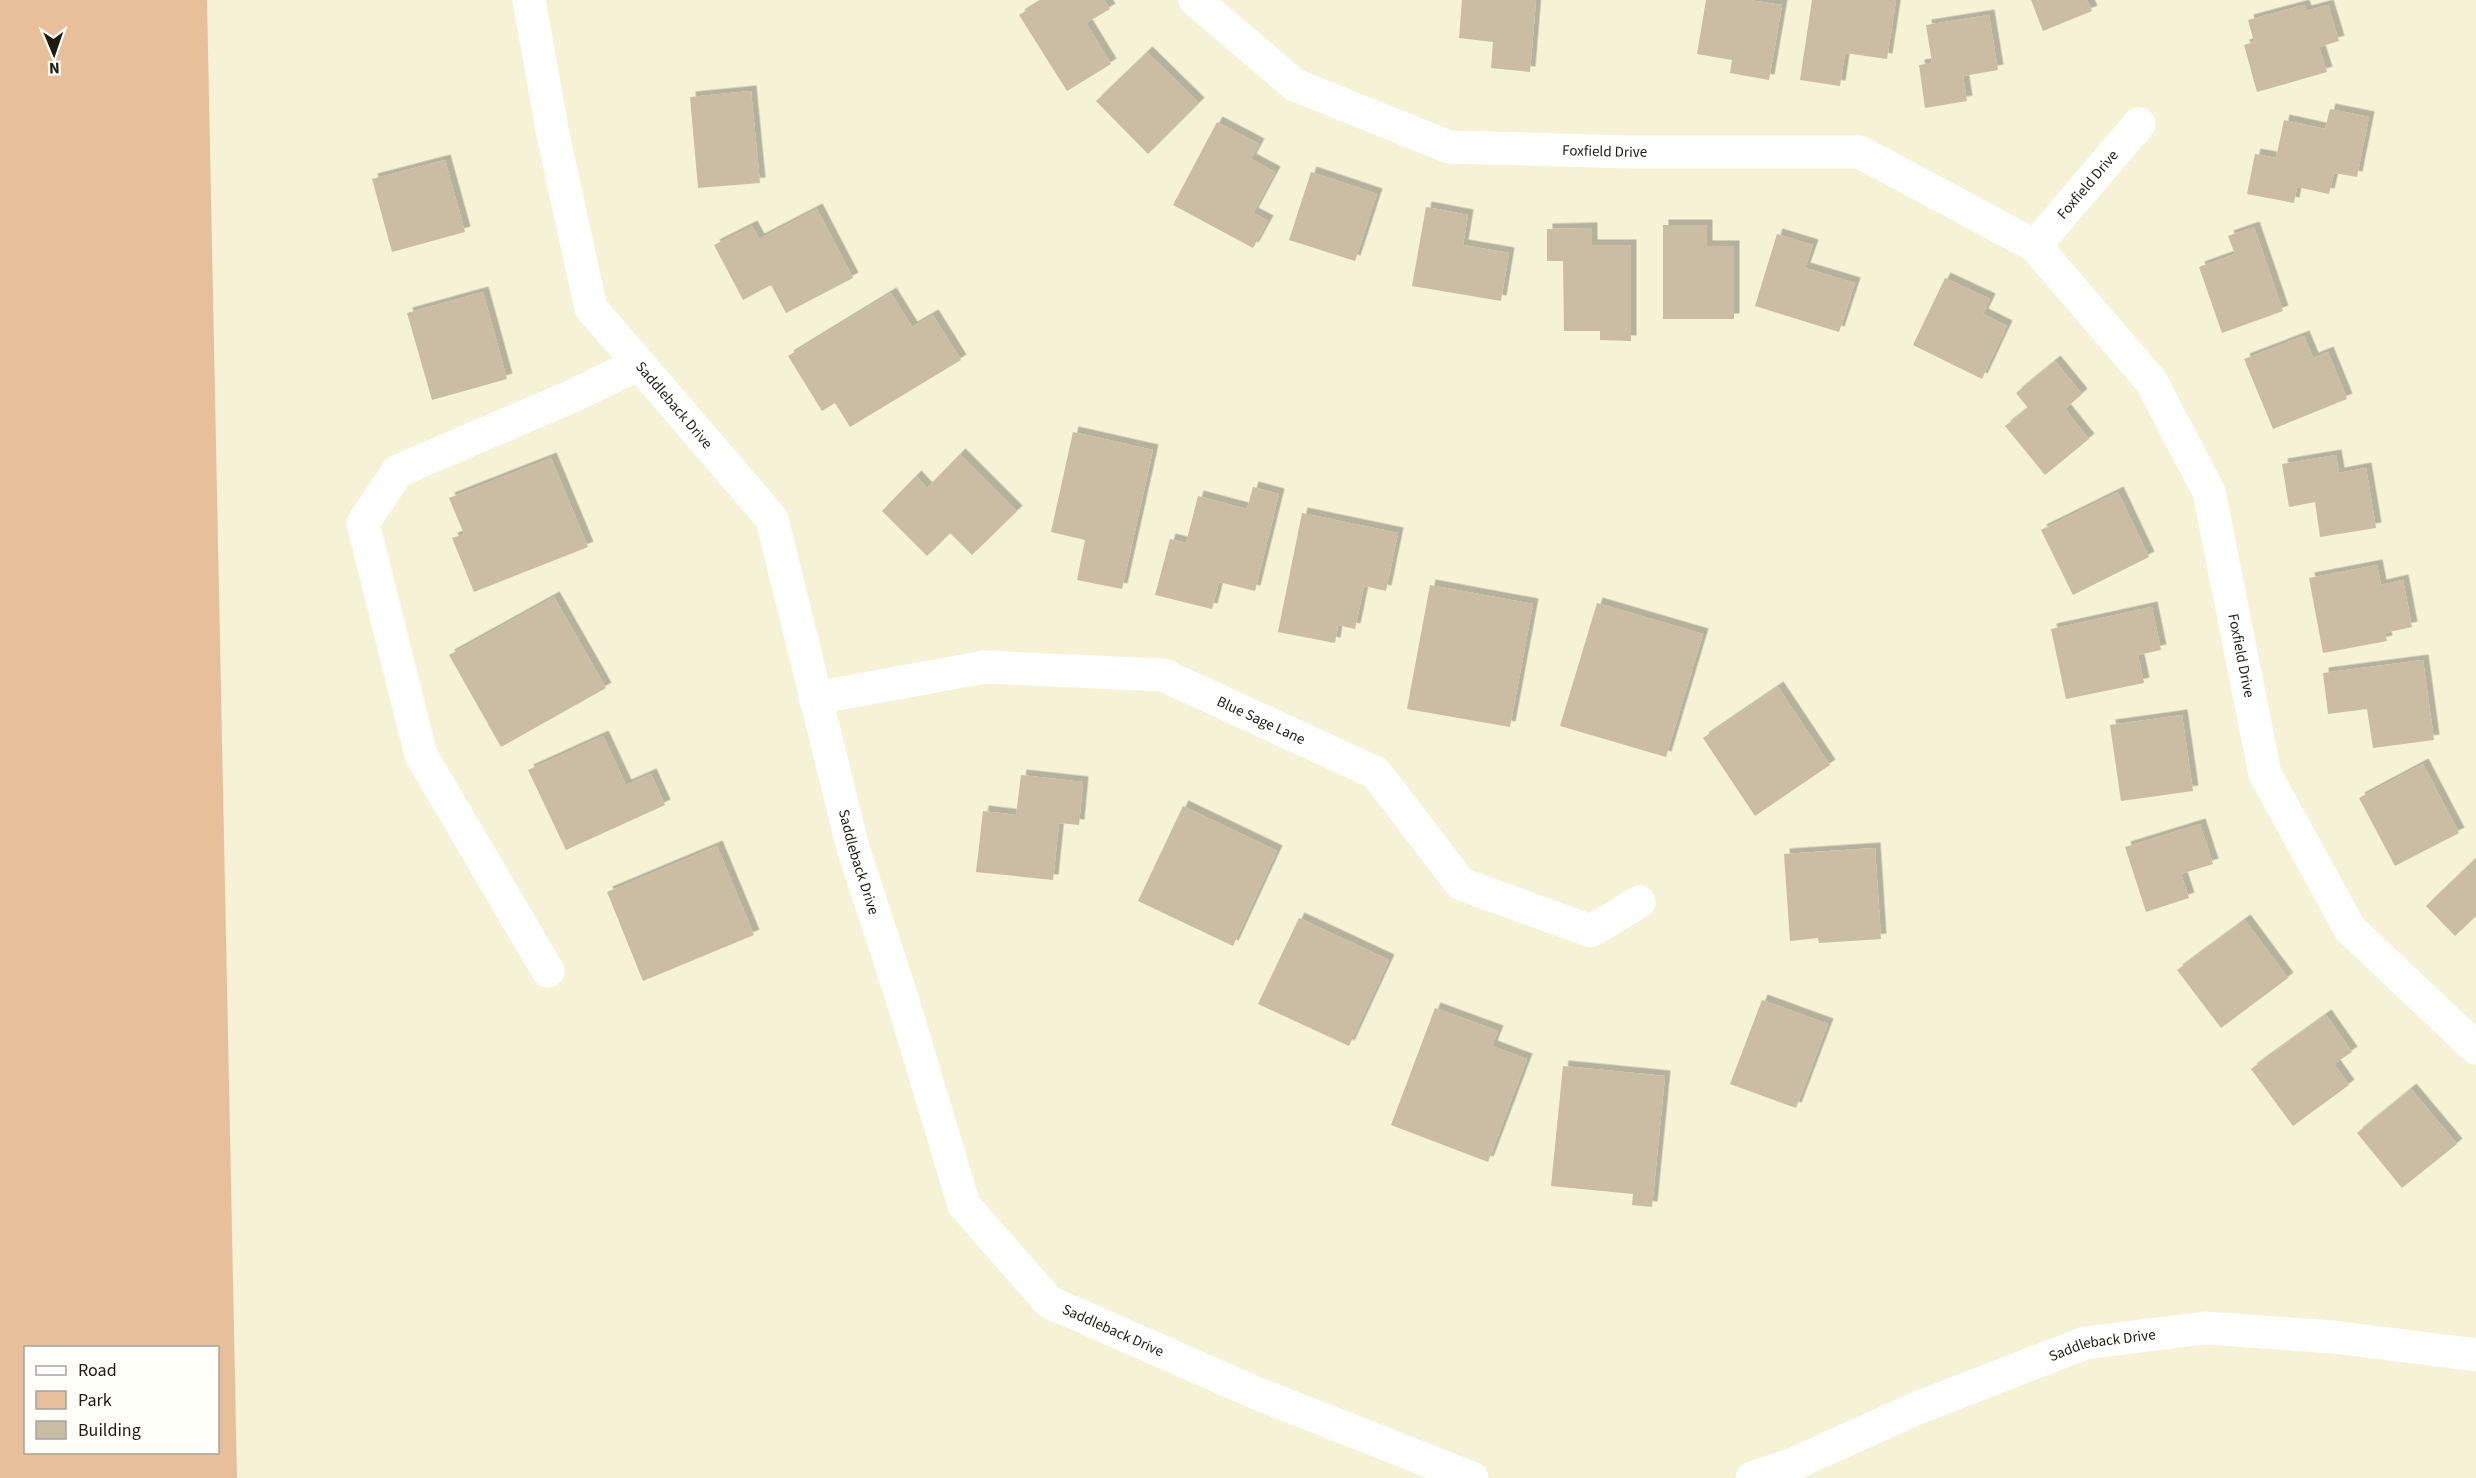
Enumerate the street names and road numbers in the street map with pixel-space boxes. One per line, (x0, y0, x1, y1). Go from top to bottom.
street label: Foxfield Drive (1562, 140, 1647, 163)
street label: Foxfield Drive (2052, 145, 2123, 224)
street label: Saddleback Drive (631, 357, 718, 453)
street label: Foxfield Drive (2223, 612, 2260, 699)
street label: Blue Sage Lane (1213, 691, 1309, 750)
street label: Saddleback Drive (833, 807, 885, 917)
street label: Saddleback Drive (1059, 1299, 1167, 1362)
street label: Saddleback Drive (2046, 1324, 2157, 1367)

